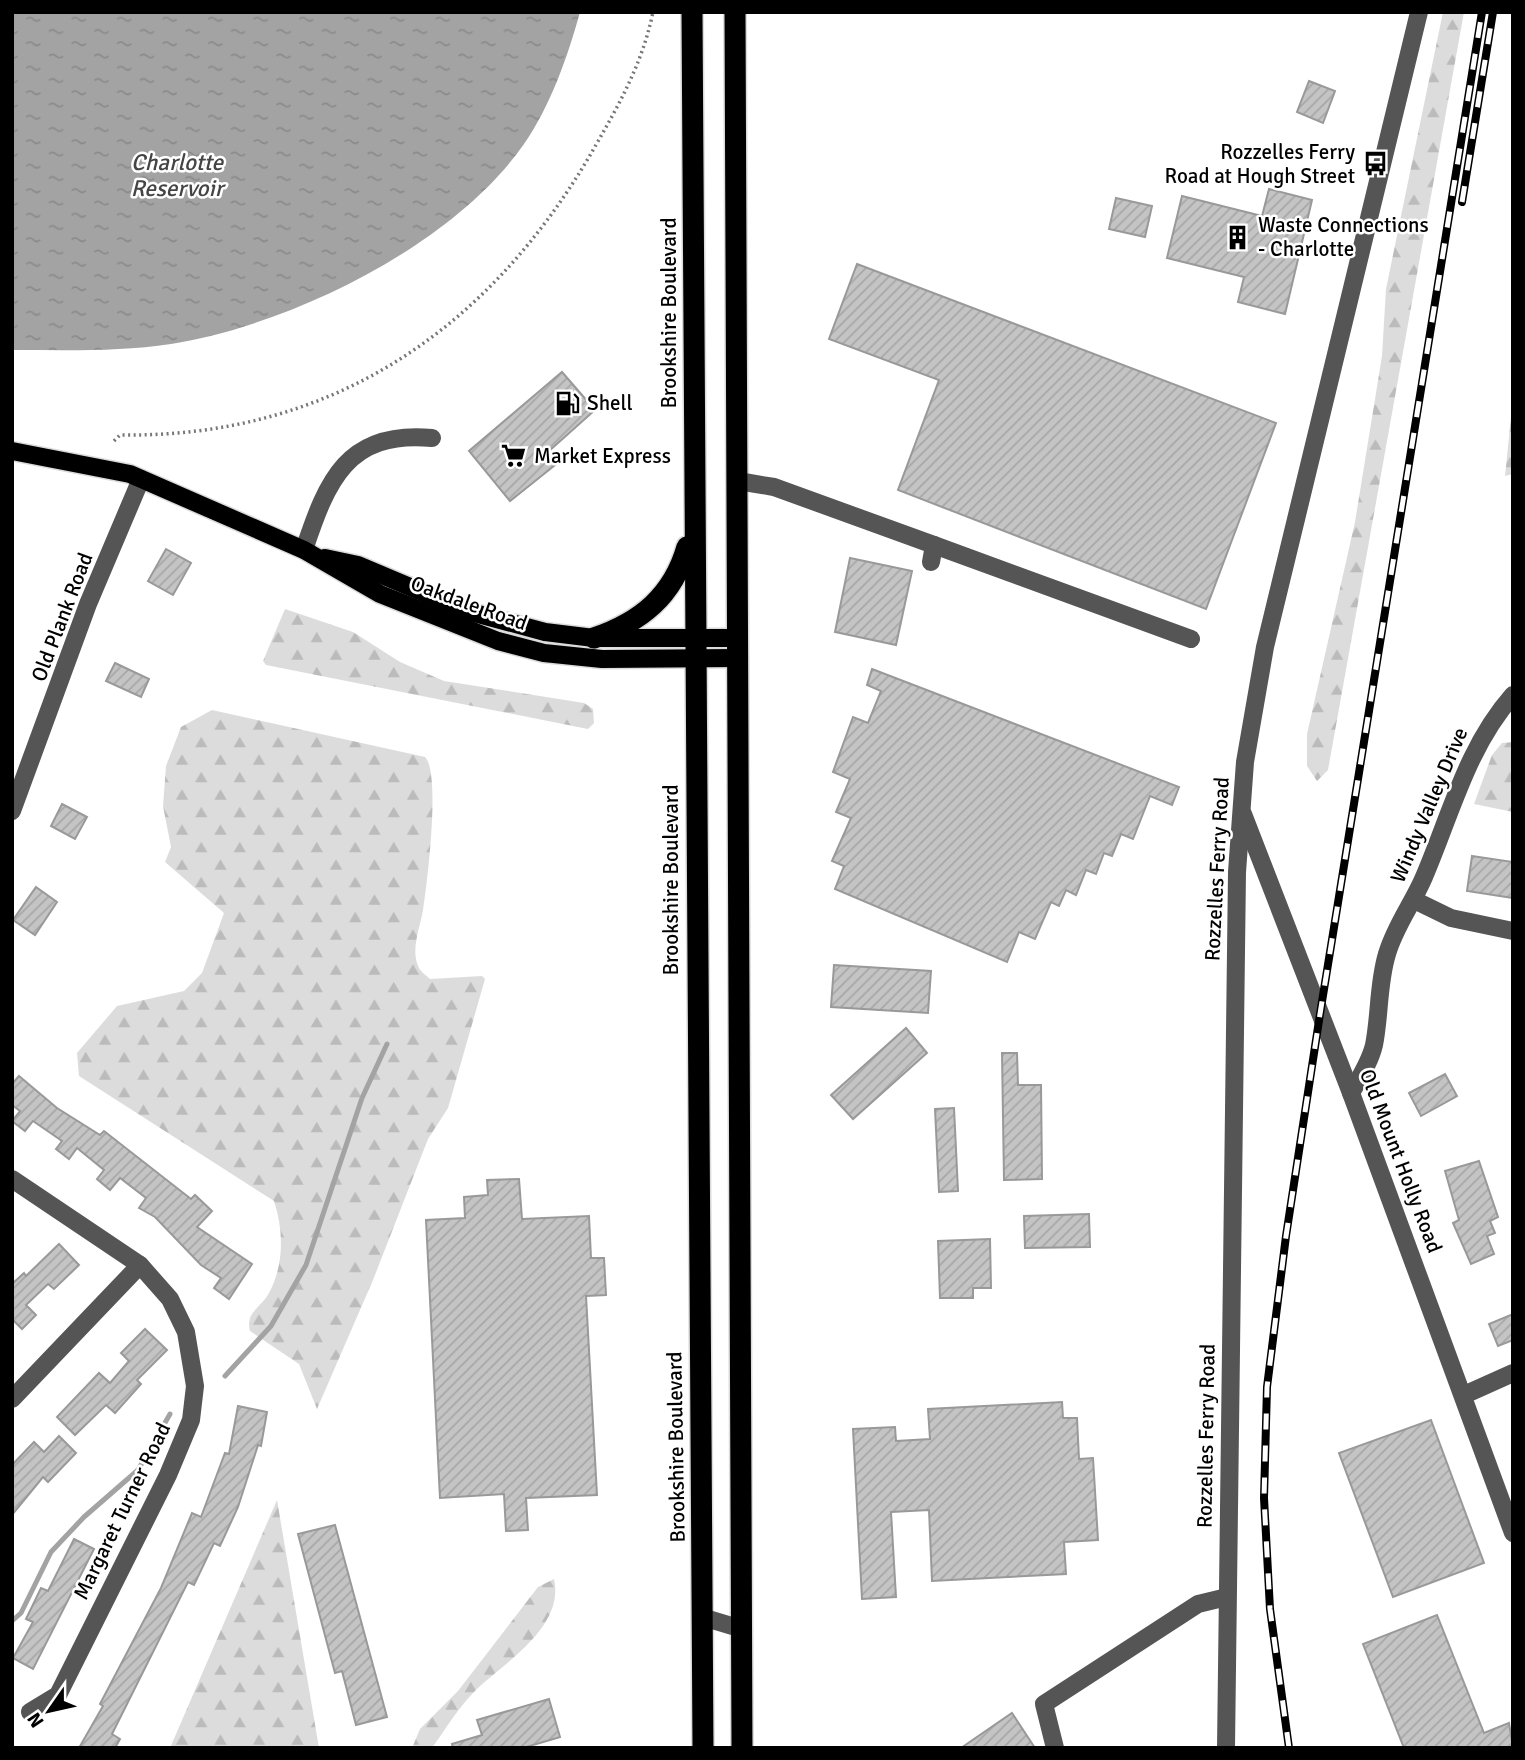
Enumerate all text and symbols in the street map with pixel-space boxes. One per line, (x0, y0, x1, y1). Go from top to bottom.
place label: Rozzelles Ferry Road at Hough Street (1165, 139, 1355, 189)
water label: Charlotte Reservoir (131, 148, 227, 203)
bus stop icon: Rozzelles Ferry Road at Hough Street (1361, 150, 1389, 178)
place label: Waste Connections - Charlotte (1258, 212, 1429, 262)
street label: Brookshire Boulevard (656, 217, 682, 409)
building icon: Waste Connections - Charlotte (1224, 223, 1252, 251)
fuel station icon: Shell (553, 389, 581, 417)
place label: Shell (587, 390, 633, 416)
supermarket icon: Market Express (500, 442, 528, 470)
place label: Market Express (534, 443, 671, 469)
street label: Old Plank Road (26, 549, 98, 685)
street label: Oakdale Road (407, 570, 531, 636)
street label: Windy Valley Drive (1385, 724, 1473, 886)
street label: Rozzelles Ferry Road (1199, 776, 1235, 962)
street label: Brookshire Boulevard (658, 784, 684, 976)
street label: Old Mount Holly Road (1354, 1065, 1448, 1257)
street label: Rozzelles Ferry Road (1191, 1344, 1221, 1528)
street label: Brookshire Boulevard (661, 1351, 691, 1543)
street label: Margaret Turner Road (68, 1418, 176, 1604)
north arrow (14, 1676, 84, 1746)
text: N (22, 1708, 49, 1732)

